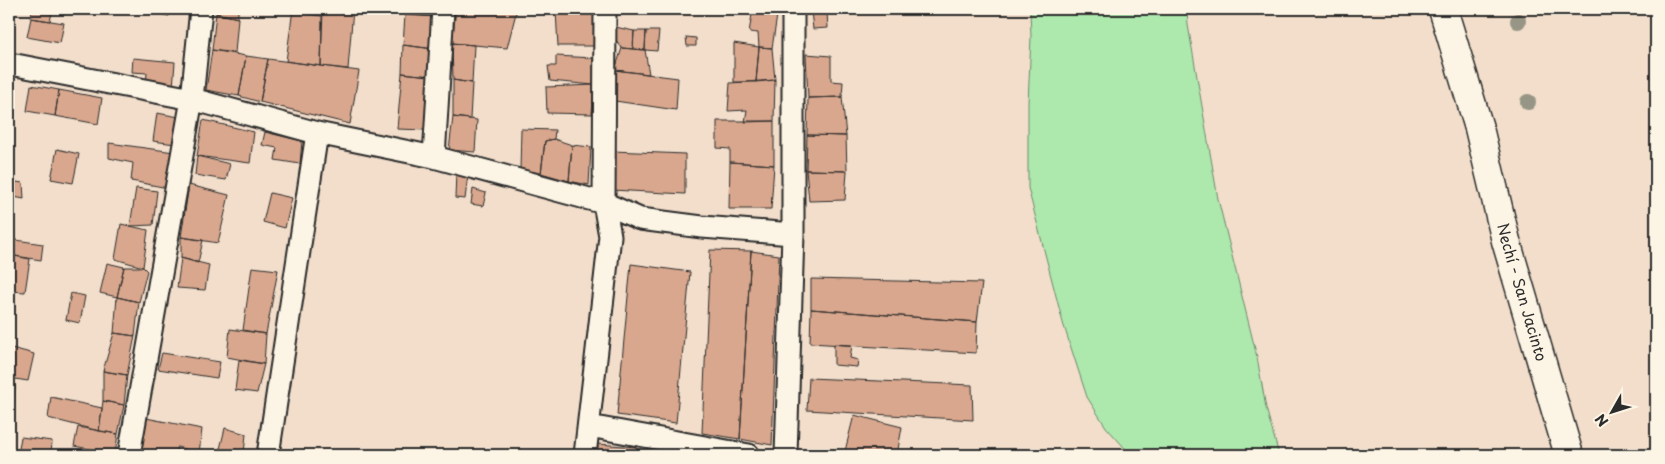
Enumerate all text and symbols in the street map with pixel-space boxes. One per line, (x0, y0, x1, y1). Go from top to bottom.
street label: Nechí - San Jacinto (1492, 221, 1554, 364)
north arrow (1588, 386, 1638, 436)
text: N (1590, 410, 1613, 431)

